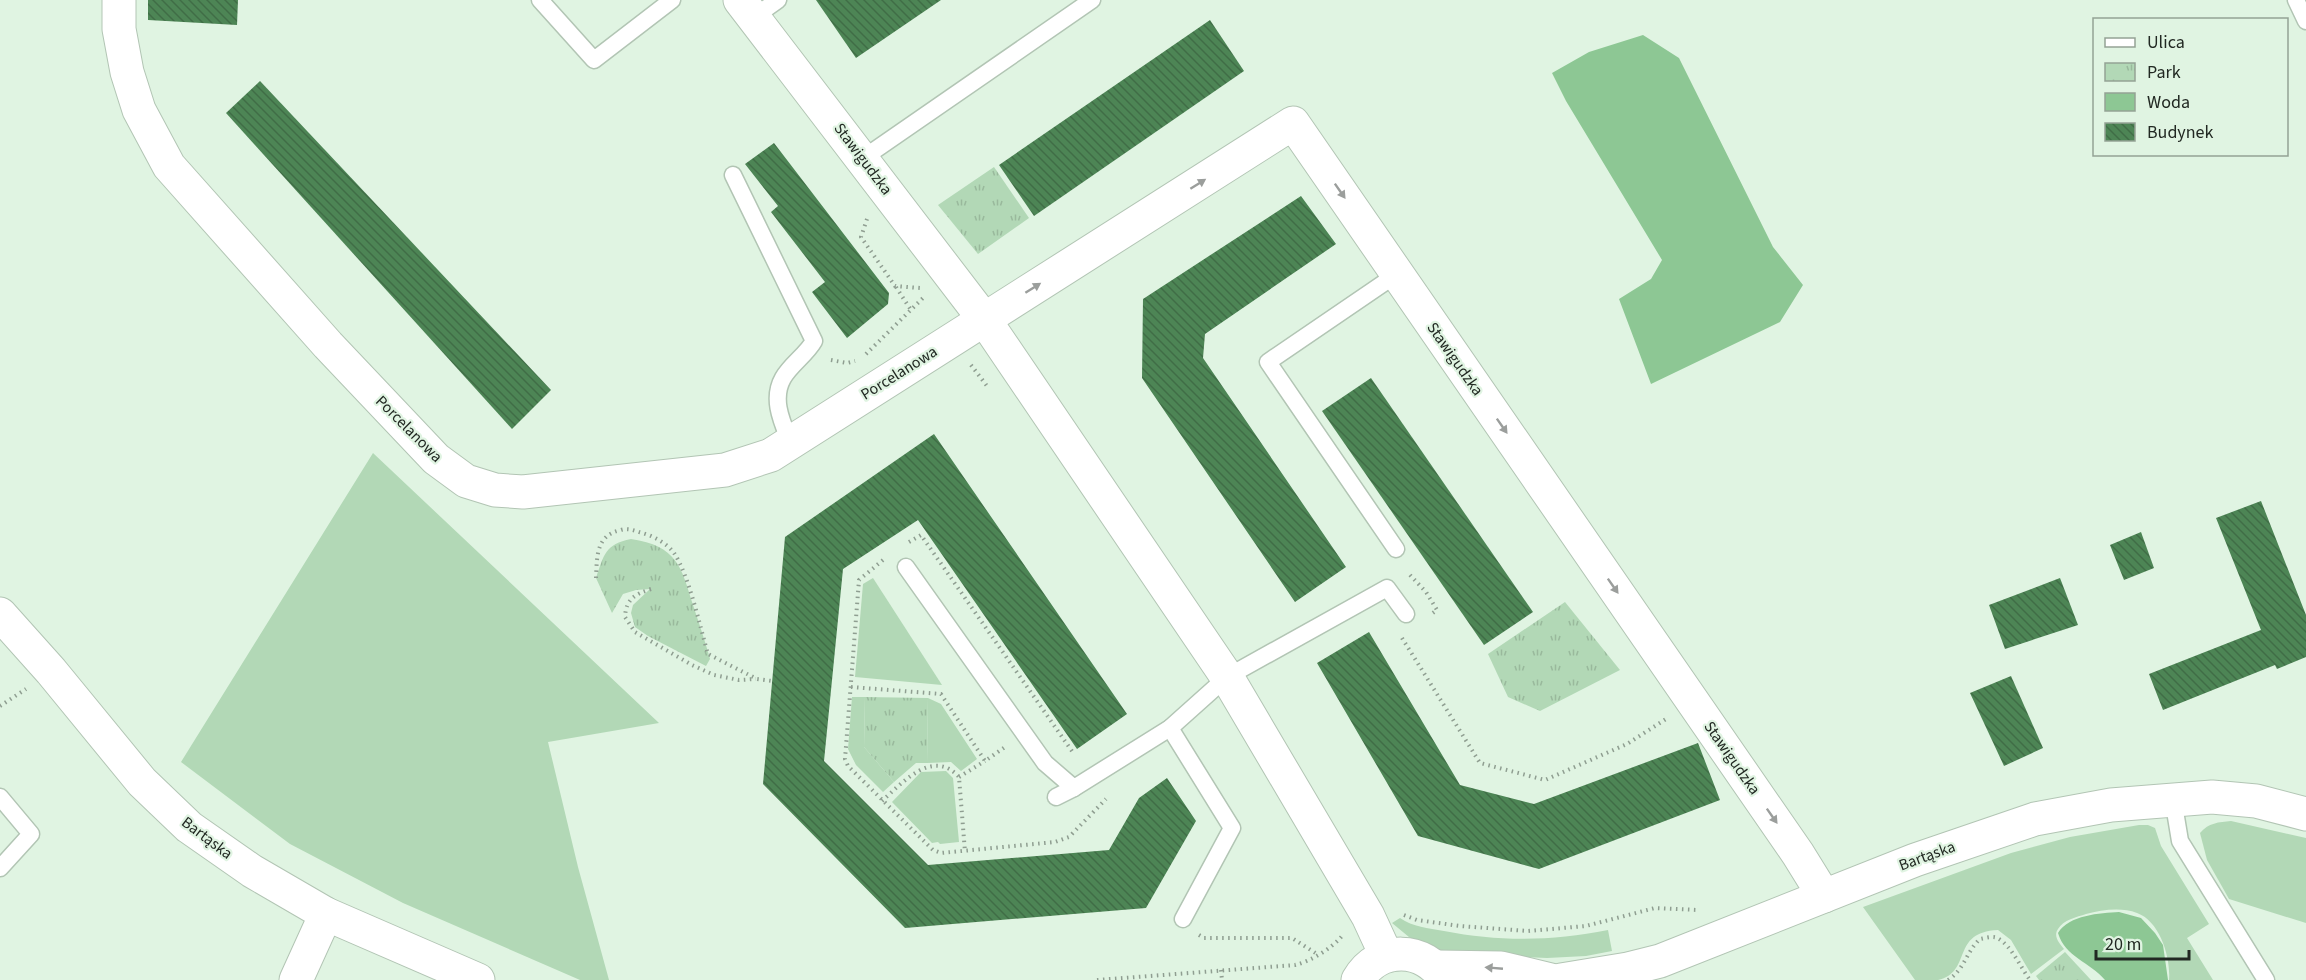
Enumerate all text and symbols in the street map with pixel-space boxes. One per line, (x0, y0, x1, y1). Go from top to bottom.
legend (2093, 18, 2288, 156)
text: Ulica (2147, 30, 2185, 55)
text: Park (2147, 60, 2181, 85)
text: Woda (2147, 90, 2190, 115)
street label: Stawigudzka (829, 118, 897, 200)
text: Budynek (2147, 120, 2214, 145)
one-way arrow (1190, 178, 1206, 189)
one-way arrow (1334, 183, 1346, 199)
one-way arrow (1025, 283, 1041, 294)
street label: Stawigudzka (1422, 318, 1488, 400)
street label: Porcelanowa (856, 341, 942, 405)
street label: Porcelanowa (371, 391, 447, 467)
one-way arrow (1496, 417, 1508, 433)
one-way arrow (1607, 578, 1618, 594)
street label: Stawigudzka (1699, 717, 1765, 799)
one-way arrow (1766, 807, 1778, 823)
street label: Bartąska (177, 812, 237, 864)
street label: Bartąska (1896, 836, 1958, 876)
scale bar (2096, 923, 2189, 961)
text: 20 m (2105, 932, 2141, 957)
one-way arrow (1485, 963, 1504, 973)

